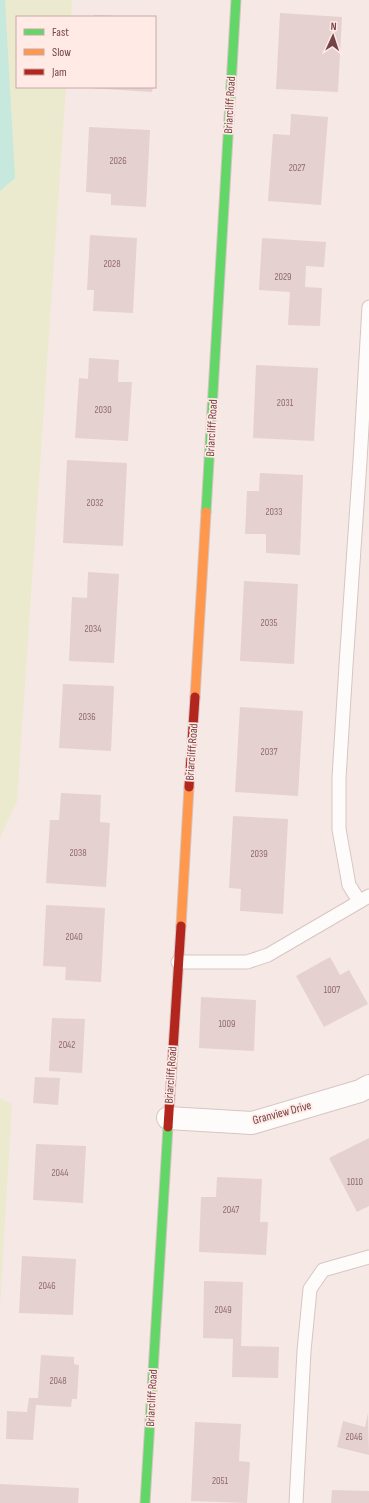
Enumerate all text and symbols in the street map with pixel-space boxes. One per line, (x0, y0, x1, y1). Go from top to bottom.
legend (16, 16, 156, 88)
north arrow (313, 16, 353, 56)
text: N (330, 20, 337, 33)
text: Fast (52, 25, 69, 40)
text: Slow (52, 45, 71, 60)
text: Jam (51, 65, 67, 80)
street label: Briarcliff Road (221, 76, 239, 134)
house number: 2026 (109, 155, 127, 167)
house number: 2027 (289, 162, 305, 174)
house number: 2028 (103, 258, 121, 270)
house number: 2029 (274, 271, 292, 283)
house number: 2031 (277, 397, 294, 409)
street label: Briarcliff Road (203, 399, 221, 457)
house number: 2030 (94, 404, 112, 416)
house number: 2032 (87, 497, 103, 509)
house number: 2033 (266, 506, 282, 518)
house number: 2035 (261, 617, 277, 629)
house number: 2034 (85, 623, 101, 635)
house number: 2036 (78, 711, 96, 723)
street label: Briarcliff Road (183, 723, 201, 781)
house number: 2037 (261, 746, 277, 758)
house number: 2038 (69, 847, 87, 859)
house number: 2039 (250, 848, 268, 860)
house number: 2040 (65, 931, 83, 943)
house number: 1007 (324, 984, 340, 996)
house number: 1009 (219, 1018, 235, 1030)
house number: 2042 (59, 1039, 75, 1051)
street label: Briarcliff Road (162, 1046, 180, 1104)
street label: Granview Drive (251, 1098, 313, 1128)
house number: 2044 (52, 1167, 68, 1179)
house number: 1010 (347, 1176, 363, 1188)
house number: 2047 (223, 1204, 239, 1216)
house number: 2046 (38, 1280, 56, 1292)
house number: 2049 (214, 1304, 232, 1316)
street label: Briarcliff Road (143, 1369, 161, 1427)
house number: 2048 (49, 1375, 67, 1387)
house number: 2046 (345, 1431, 363, 1443)
house number: 2051 (212, 1475, 229, 1487)

